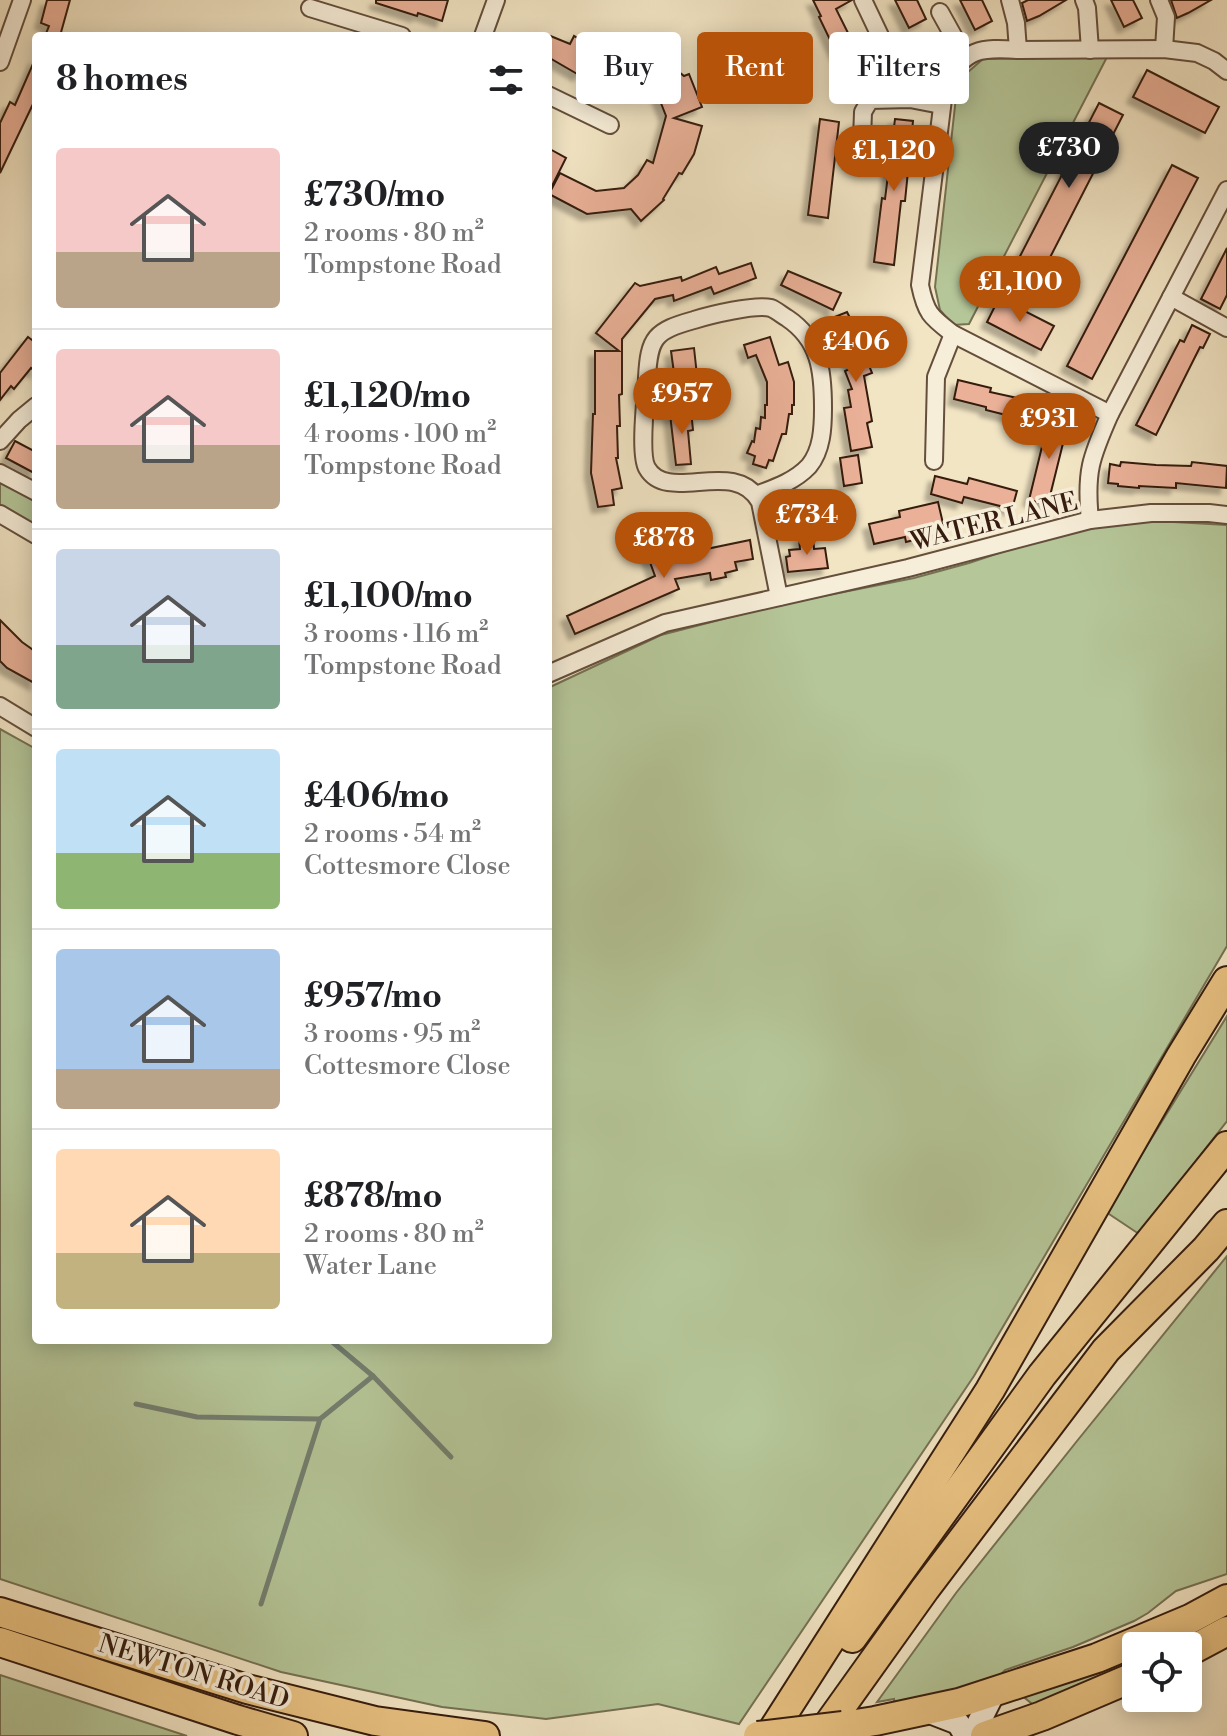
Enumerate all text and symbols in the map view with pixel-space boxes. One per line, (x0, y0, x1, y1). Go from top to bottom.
chip: Buy (576, 32, 681, 104)
chip: Rent (697, 32, 813, 104)
chip: Filters (829, 32, 969, 104)
icon: filters (484, 58, 528, 102)
text: 8 homes (56, 59, 188, 101)
pin: £730 (1022, 122, 1116, 190)
pin: £1,120 (829, 125, 959, 193)
text: £730 (1037, 132, 1101, 164)
text: £1,120 (852, 135, 936, 167)
text: £730/mo (304, 175, 445, 217)
icon: home (120, 180, 216, 276)
text: 2 rooms · 80 m² (304, 217, 484, 249)
text: Tompstone Road (304, 249, 502, 281)
pin: £1,100 (955, 256, 1085, 324)
text: £1,100 (977, 266, 1063, 298)
pin: £406 (809, 316, 903, 384)
text: £406 (822, 326, 890, 358)
pin: £957 (635, 368, 729, 436)
text: £1,120/mo (304, 376, 471, 418)
text: £957 (651, 378, 713, 410)
icon: home (120, 381, 216, 477)
pin: £931 (1002, 393, 1096, 461)
text: £931 (1020, 403, 1078, 435)
text: 4 rooms · 100 m² (304, 418, 496, 450)
text: Tompstone Road (304, 450, 502, 482)
street label: WATER LANE (906, 486, 1081, 558)
pin: £734 (760, 489, 854, 557)
text: £734 (775, 499, 839, 531)
pin: £878 (617, 512, 711, 580)
text: £878 (633, 522, 695, 554)
text: £1,100/mo (304, 576, 473, 618)
icon: home (120, 581, 216, 677)
text: 3 rooms · 116 m² (304, 618, 488, 650)
text: Tompstone Road (304, 650, 502, 682)
text: £406/mo (304, 776, 449, 818)
icon: home (120, 781, 216, 877)
text: 2 rooms · 54 m² (304, 818, 481, 850)
text: Cottesmore Close (304, 850, 511, 882)
text: £957/mo (304, 976, 442, 1018)
icon: home (120, 981, 216, 1077)
text: 3 rooms · 95 m² (304, 1018, 480, 1050)
text: Cottesmore Close (304, 1050, 511, 1082)
text: £878/mo (304, 1176, 443, 1218)
icon: home (120, 1181, 216, 1277)
text: 2 rooms · 80 m² (304, 1218, 484, 1250)
text: Water Lane (304, 1250, 437, 1282)
street label: NEWTON ROAD (94, 1628, 293, 1716)
map controls (1122, 1632, 1202, 1712)
button: locate (1122, 1632, 1202, 1712)

